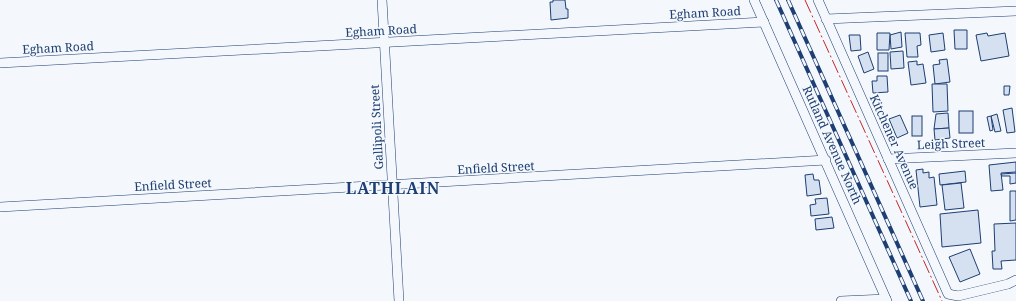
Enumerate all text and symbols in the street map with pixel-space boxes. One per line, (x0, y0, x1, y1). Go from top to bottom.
street label: Egham Road (669, 2, 742, 23)
street label: Egham Road (345, 20, 418, 41)
street label: Egham Road (22, 37, 95, 58)
street label: Rutland Avenue North (799, 83, 866, 207)
street label: Gallipoli Street (366, 84, 387, 170)
street label: Kitchener Avenue (866, 92, 923, 192)
street label: Leigh Street (917, 134, 985, 153)
street label: Enfield Street (457, 157, 535, 178)
street label: Enfield Street (134, 174, 212, 195)
district label: LATHLAIN (346, 177, 440, 199)

